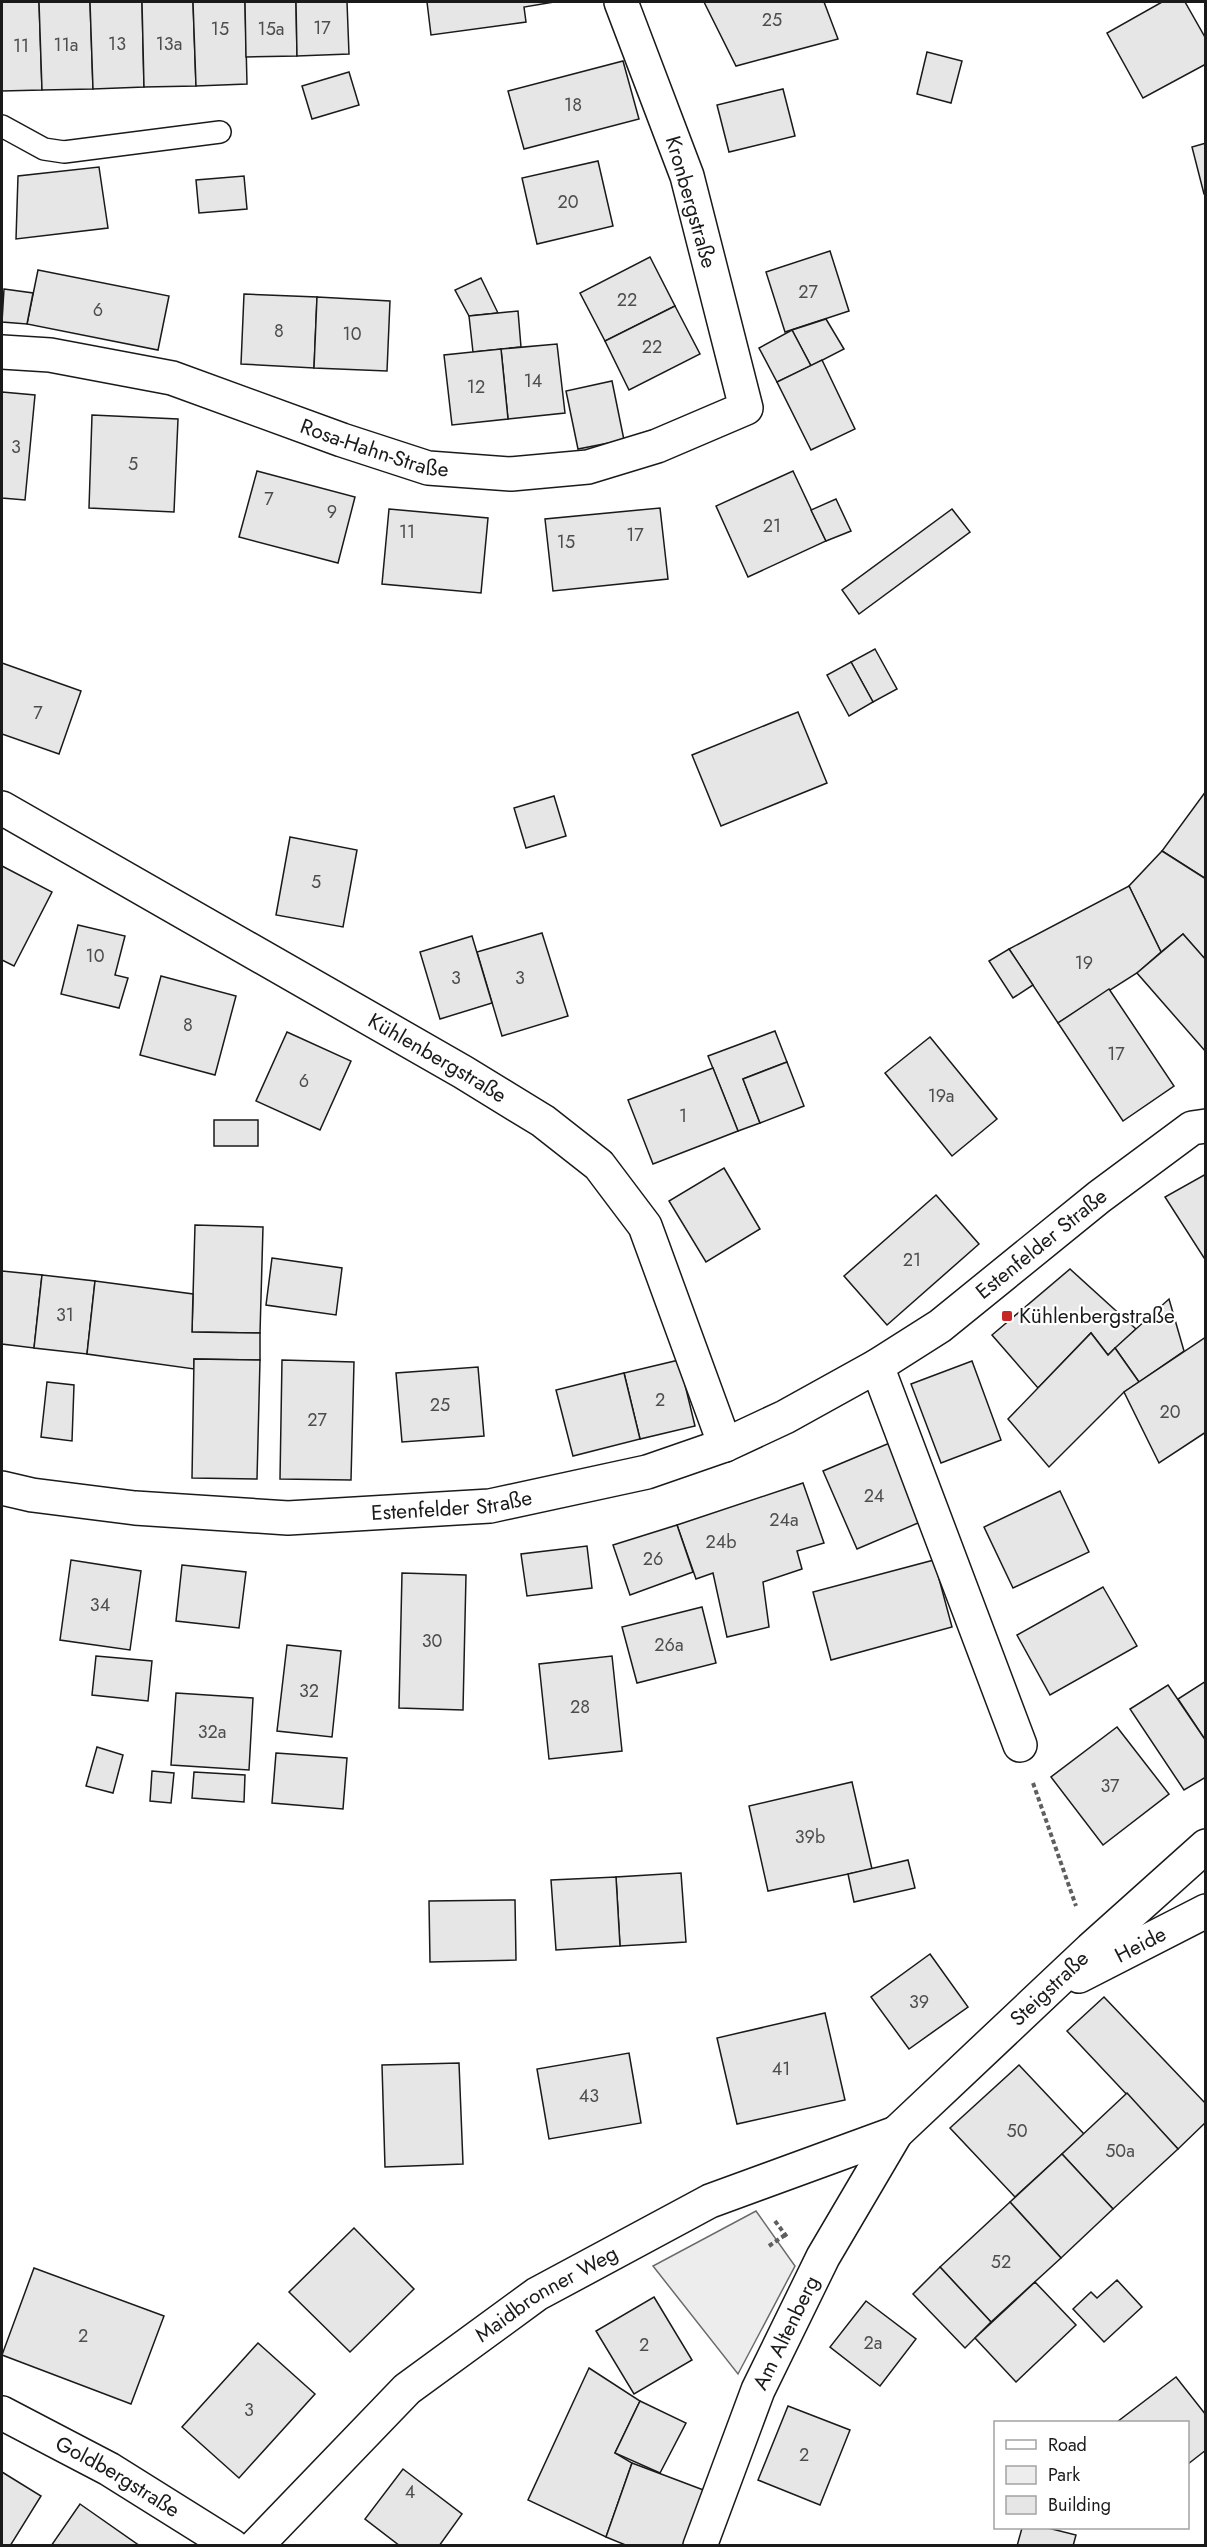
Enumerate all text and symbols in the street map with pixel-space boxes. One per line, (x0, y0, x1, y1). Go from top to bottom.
house number: 25 (762, 7, 782, 33)
house number: 17 (313, 15, 331, 41)
house number: 15 (211, 16, 229, 42)
house number: 15a (258, 16, 284, 42)
house number: 13 (108, 31, 126, 57)
house number: 13a (156, 31, 182, 57)
house number: 11a (54, 32, 78, 58)
house number: 11 (13, 33, 29, 59)
house number: 18 (564, 92, 582, 118)
street label: Kronbergstraße (658, 132, 724, 272)
house number: 20 (557, 189, 579, 215)
house number: 27 (798, 279, 818, 305)
house number: 22 (617, 287, 637, 313)
house number: 6 (93, 297, 103, 323)
house number: 8 (274, 318, 284, 344)
house number: 10 (343, 321, 362, 347)
house number: 22 (642, 334, 662, 360)
house number: 14 (524, 368, 542, 394)
house number: 12 (467, 374, 485, 400)
street label: Rosa-Hahn-Straße (296, 411, 450, 484)
house number: 3 (11, 434, 21, 460)
house number: 5 (128, 451, 138, 477)
house number: 7 (264, 486, 274, 512)
house number: 9 (327, 499, 337, 525)
house number: 21 (763, 513, 781, 539)
house number: 11 (399, 519, 415, 545)
house number: 17 (626, 522, 644, 548)
house number: 15 (557, 529, 575, 555)
house number: 7 (33, 700, 43, 726)
house number: 5 (311, 869, 321, 895)
house number: 10 (86, 943, 105, 969)
house number: 19 (1075, 950, 1093, 976)
house number: 3 (451, 965, 461, 991)
house number: 3 (515, 965, 525, 991)
street label: Kühlenbergstraße (363, 1006, 513, 1110)
house number: 8 (183, 1012, 193, 1038)
house number: 17 (1107, 1041, 1125, 1067)
house number: 6 (299, 1068, 309, 1094)
house number: 19a (928, 1083, 954, 1109)
house number: 1 (679, 1103, 687, 1129)
street label: Estenfelder Straße (969, 1181, 1113, 1306)
house number: 21 (903, 1247, 921, 1273)
place label: Kühlenbergstraße (1019, 1301, 1175, 1331)
house number: 31 (56, 1302, 74, 1328)
marker: Kühlenbergstraße (1000, 1309, 1014, 1323)
house number: 2 (655, 1387, 665, 1413)
house number: 25 (430, 1392, 450, 1418)
house number: 20 (1159, 1399, 1181, 1425)
house number: 27 (307, 1407, 327, 1433)
street label: Estenfelder Straße (370, 1482, 535, 1528)
house number: 24 (864, 1483, 884, 1509)
house number: 24a (769, 1507, 799, 1533)
house number: 24b (706, 1529, 737, 1555)
house number: 26 (643, 1546, 663, 1572)
house number: 34 (90, 1592, 110, 1618)
house number: 30 (422, 1628, 443, 1654)
house number: 26a (654, 1632, 684, 1658)
house number: 32 (299, 1678, 319, 1704)
house number: 28 (570, 1694, 590, 1720)
house number: 32a (198, 1719, 226, 1745)
house number: 37 (1100, 1773, 1120, 1799)
house number: 39b (795, 1824, 825, 1850)
street label: Heide (1109, 1919, 1172, 1970)
street label: Steigstraße (1003, 1944, 1095, 2033)
house number: 39 (909, 1989, 929, 2015)
house number: 41 (772, 2056, 790, 2082)
house number: 43 (579, 2083, 599, 2109)
house number: 50 (1007, 2118, 1028, 2144)
house number: 50a (1105, 2138, 1135, 2164)
street label: Maidbronner Weg (469, 2238, 623, 2349)
house number: 52 (991, 2249, 1011, 2275)
street label: Am Altenberg (745, 2271, 827, 2395)
house number: 2 (78, 2323, 88, 2349)
house number: 2a (864, 2330, 882, 2356)
house number: 2 (639, 2332, 649, 2358)
house number: 3 (244, 2397, 254, 2423)
legend (994, 2421, 1189, 2529)
street label: Goldbergstraße (50, 2429, 186, 2525)
text: Road (1048, 2432, 1087, 2458)
house number: 2 (799, 2442, 809, 2468)
text: Park (1048, 2462, 1080, 2488)
house number: 4 (405, 2479, 415, 2505)
text: Building (1048, 2492, 1111, 2518)

